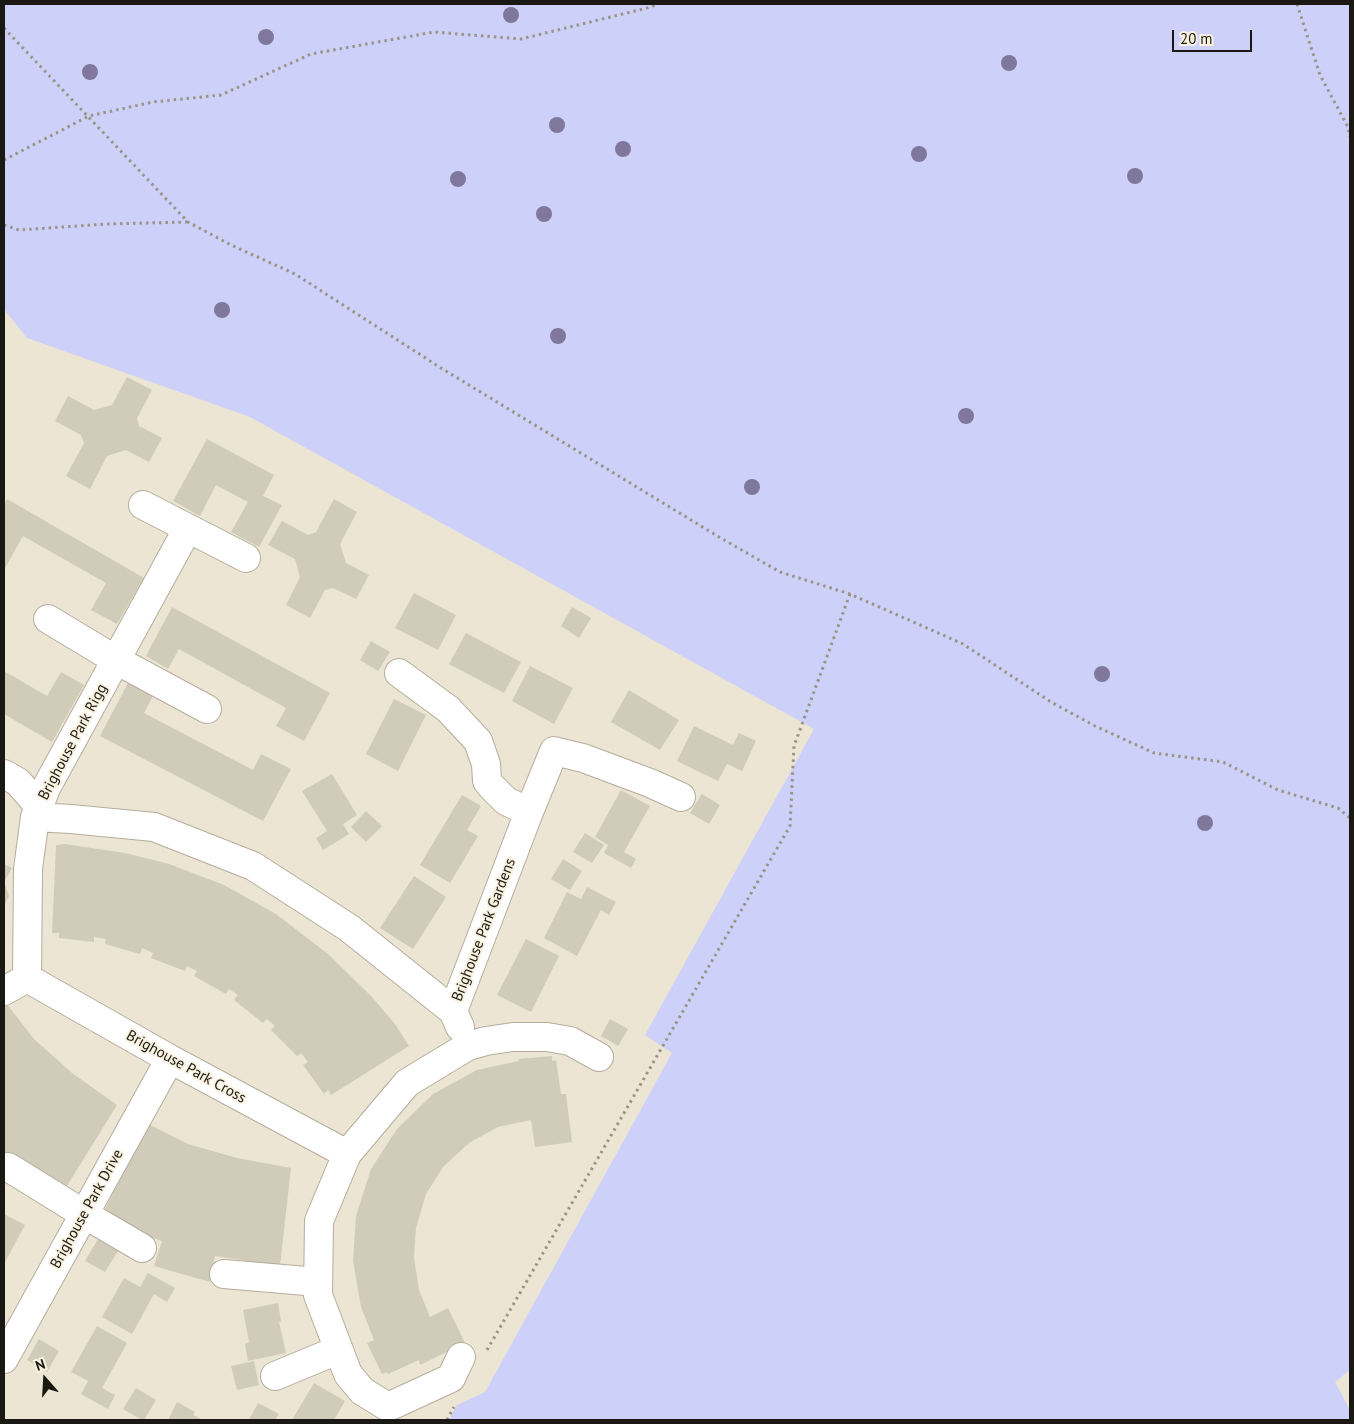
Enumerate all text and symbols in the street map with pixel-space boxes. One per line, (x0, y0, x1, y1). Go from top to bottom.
scale bar (1174, 20, 1254, 52)
text: 20 m (1180, 29, 1213, 48)
street label: Brighouse Park Rigg (35, 681, 111, 803)
street label: Brighouse Park Gardens (448, 856, 520, 1004)
street label: Brighouse Park Cross (123, 1027, 249, 1107)
street label: Brighouse Park Drive (47, 1146, 127, 1272)
north arrow (20, 1354, 70, 1404)
text: N (33, 1355, 47, 1375)

